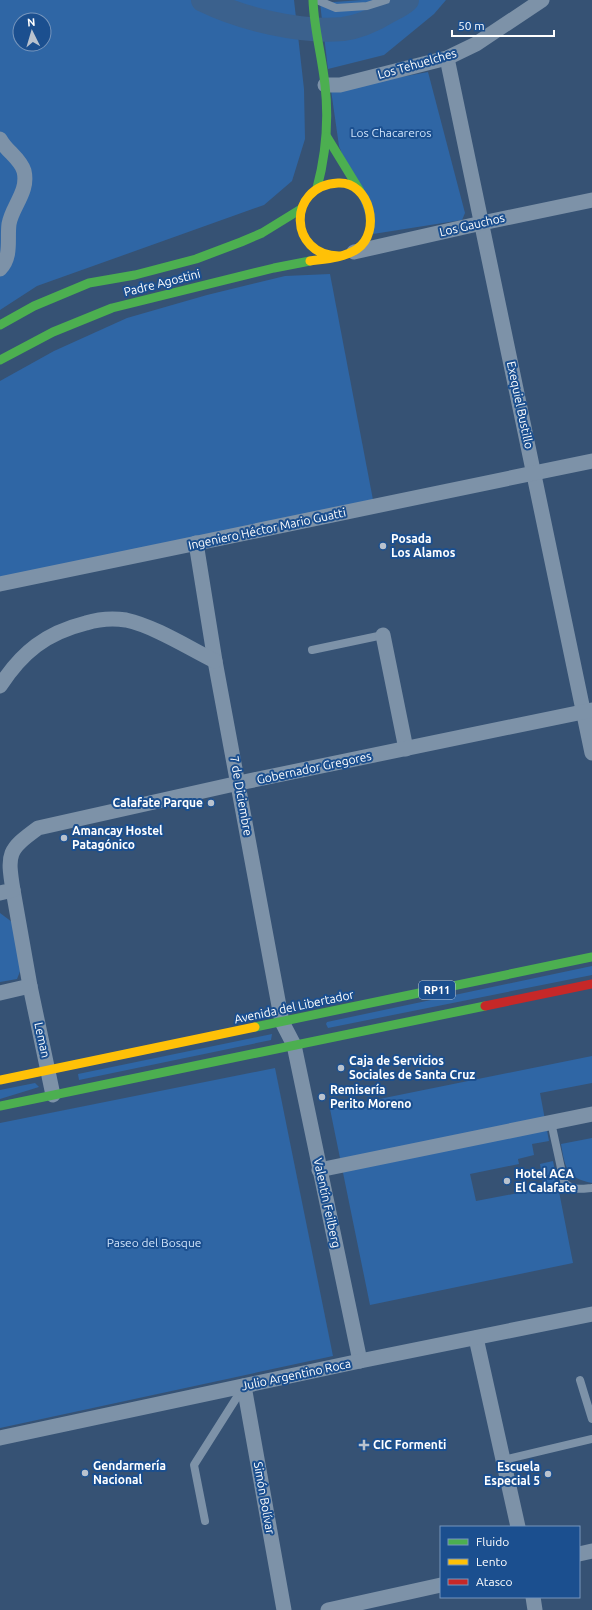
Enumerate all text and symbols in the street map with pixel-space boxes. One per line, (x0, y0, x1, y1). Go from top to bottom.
north arrow (12, 12, 52, 52)
scale bar (452, 12, 554, 38)
text: N (27, 16, 36, 28)
text: 50 m (458, 19, 485, 32)
street label: Los Tehuelches (376, 46, 458, 81)
park label: Los Chacareros (350, 126, 432, 139)
street label: Los Gauchos (438, 211, 506, 238)
street label: Padre Agostini (122, 267, 202, 298)
street label: Exequiel Bustillo (505, 360, 536, 450)
street label: Ingeniero Héctor Mario Guatti (187, 505, 347, 552)
place label: Posada Los Alamos (391, 532, 456, 559)
marker: Posada Los Alamos (378, 541, 388, 551)
street label: Gobernador Gregores (255, 749, 372, 786)
street label: 7 de Diciembre (228, 755, 255, 837)
place label: Calafate Parque (112, 796, 203, 809)
marker: Calafate Parque (206, 798, 216, 808)
place label: Amancay Hostel Patagónico (72, 824, 163, 851)
marker: Amancay Hostel Patagónico (59, 833, 69, 843)
road number: RP11 (419, 981, 455, 999)
street label: Avenida del Libertador (233, 987, 355, 1026)
street label: Leman (32, 1021, 53, 1059)
place label: Caja de Servicios Sociales de Santa Cruz (349, 1054, 475, 1081)
marker: Caja de Servicios Sociales de Santa Cruz (336, 1063, 346, 1073)
place label: Remisería Perito Moreno (330, 1083, 412, 1110)
marker: Remisería Perito Moreno (317, 1092, 327, 1102)
street label: Valentín Feilberg (312, 1157, 343, 1249)
place label: Hotel ACA El Calafate (515, 1167, 577, 1194)
marker: Hotel ACA El Calafate (502, 1176, 512, 1186)
park label: Paseo del Bosque (107, 1236, 201, 1249)
street label: Julio Argentino Roca (240, 1357, 352, 1392)
place label: CIC Formenti (373, 1438, 446, 1451)
marker: CIC Formenti (358, 1439, 370, 1451)
place label: Gendarmería Nacional (93, 1459, 166, 1486)
place label: Escuela Especial 5 (484, 1460, 540, 1487)
street label: Simón Bolívar (252, 1461, 277, 1536)
marker: Gendarmería Nacional (80, 1468, 90, 1478)
marker: Escuela Especial 5 (543, 1469, 553, 1479)
legend (440, 1526, 580, 1598)
text: Fluido (476, 1535, 509, 1548)
text: Lento (476, 1555, 507, 1568)
text: Atasco (476, 1575, 512, 1588)

